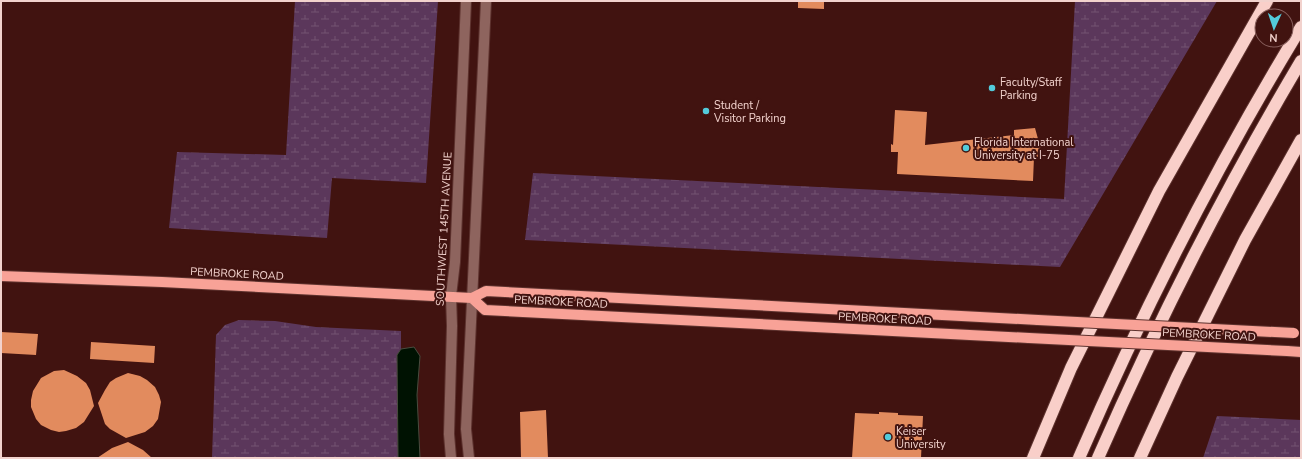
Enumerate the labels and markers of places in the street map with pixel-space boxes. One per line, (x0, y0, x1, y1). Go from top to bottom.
place label: Faculty/Staff Parking (1000, 75, 1062, 103)
marker: Faculty/Staff Parking (987, 83, 997, 93)
place label: Student / Visitor Parking (713, 98, 786, 126)
marker: Student / Visitor Parking (701, 106, 711, 116)
place label: Florida International University at I-75 (974, 135, 1074, 163)
marker: Florida International University at I-75 (961, 143, 971, 153)
place label: Keiser University (896, 424, 946, 452)
marker: Keiser University (883, 432, 893, 442)

